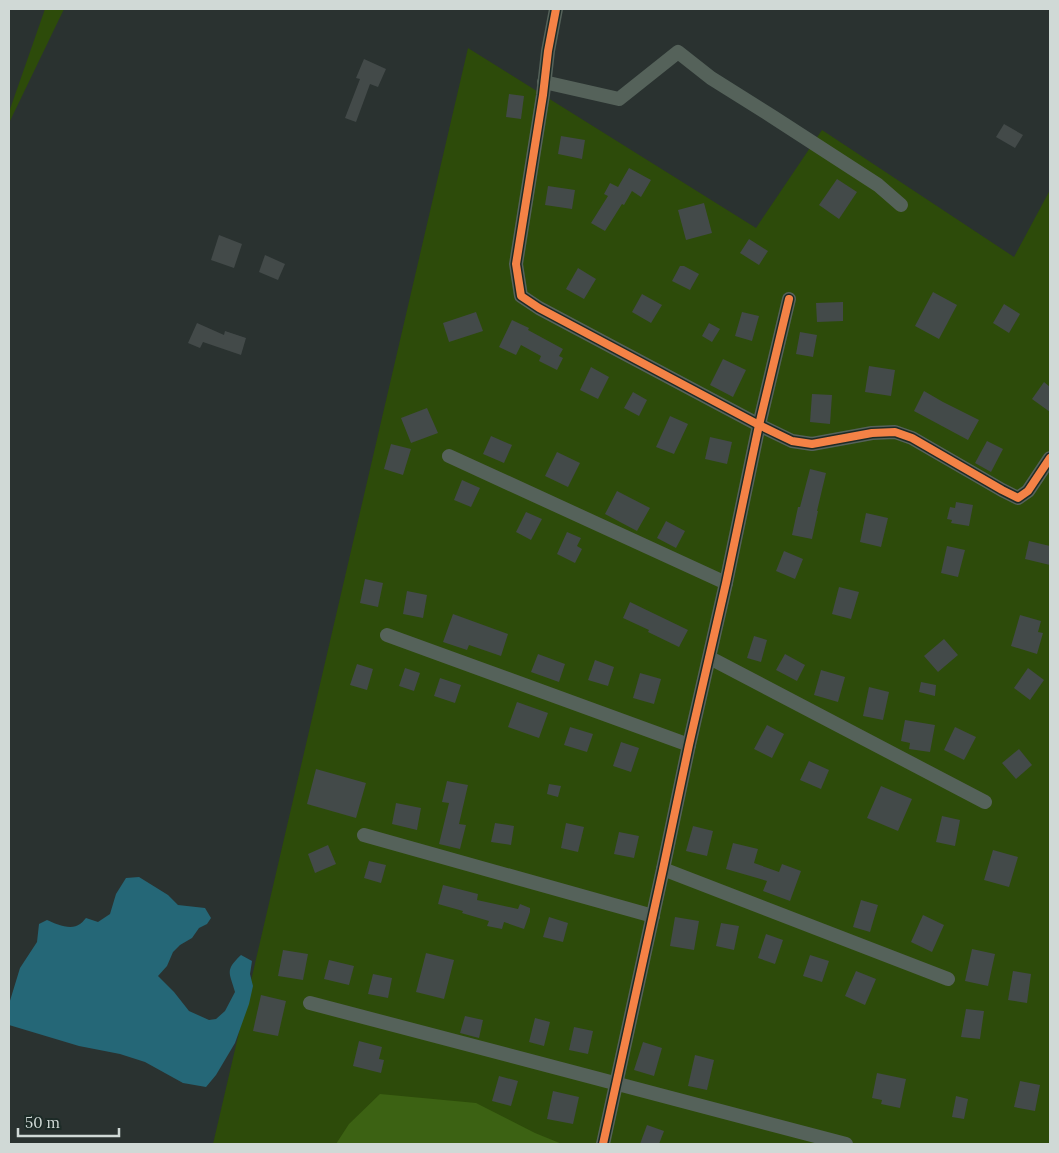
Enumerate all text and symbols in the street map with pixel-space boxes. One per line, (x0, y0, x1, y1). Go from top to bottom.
scale bar (18, 1106, 119, 1138)
text: 50 m (25, 1113, 60, 1132)

